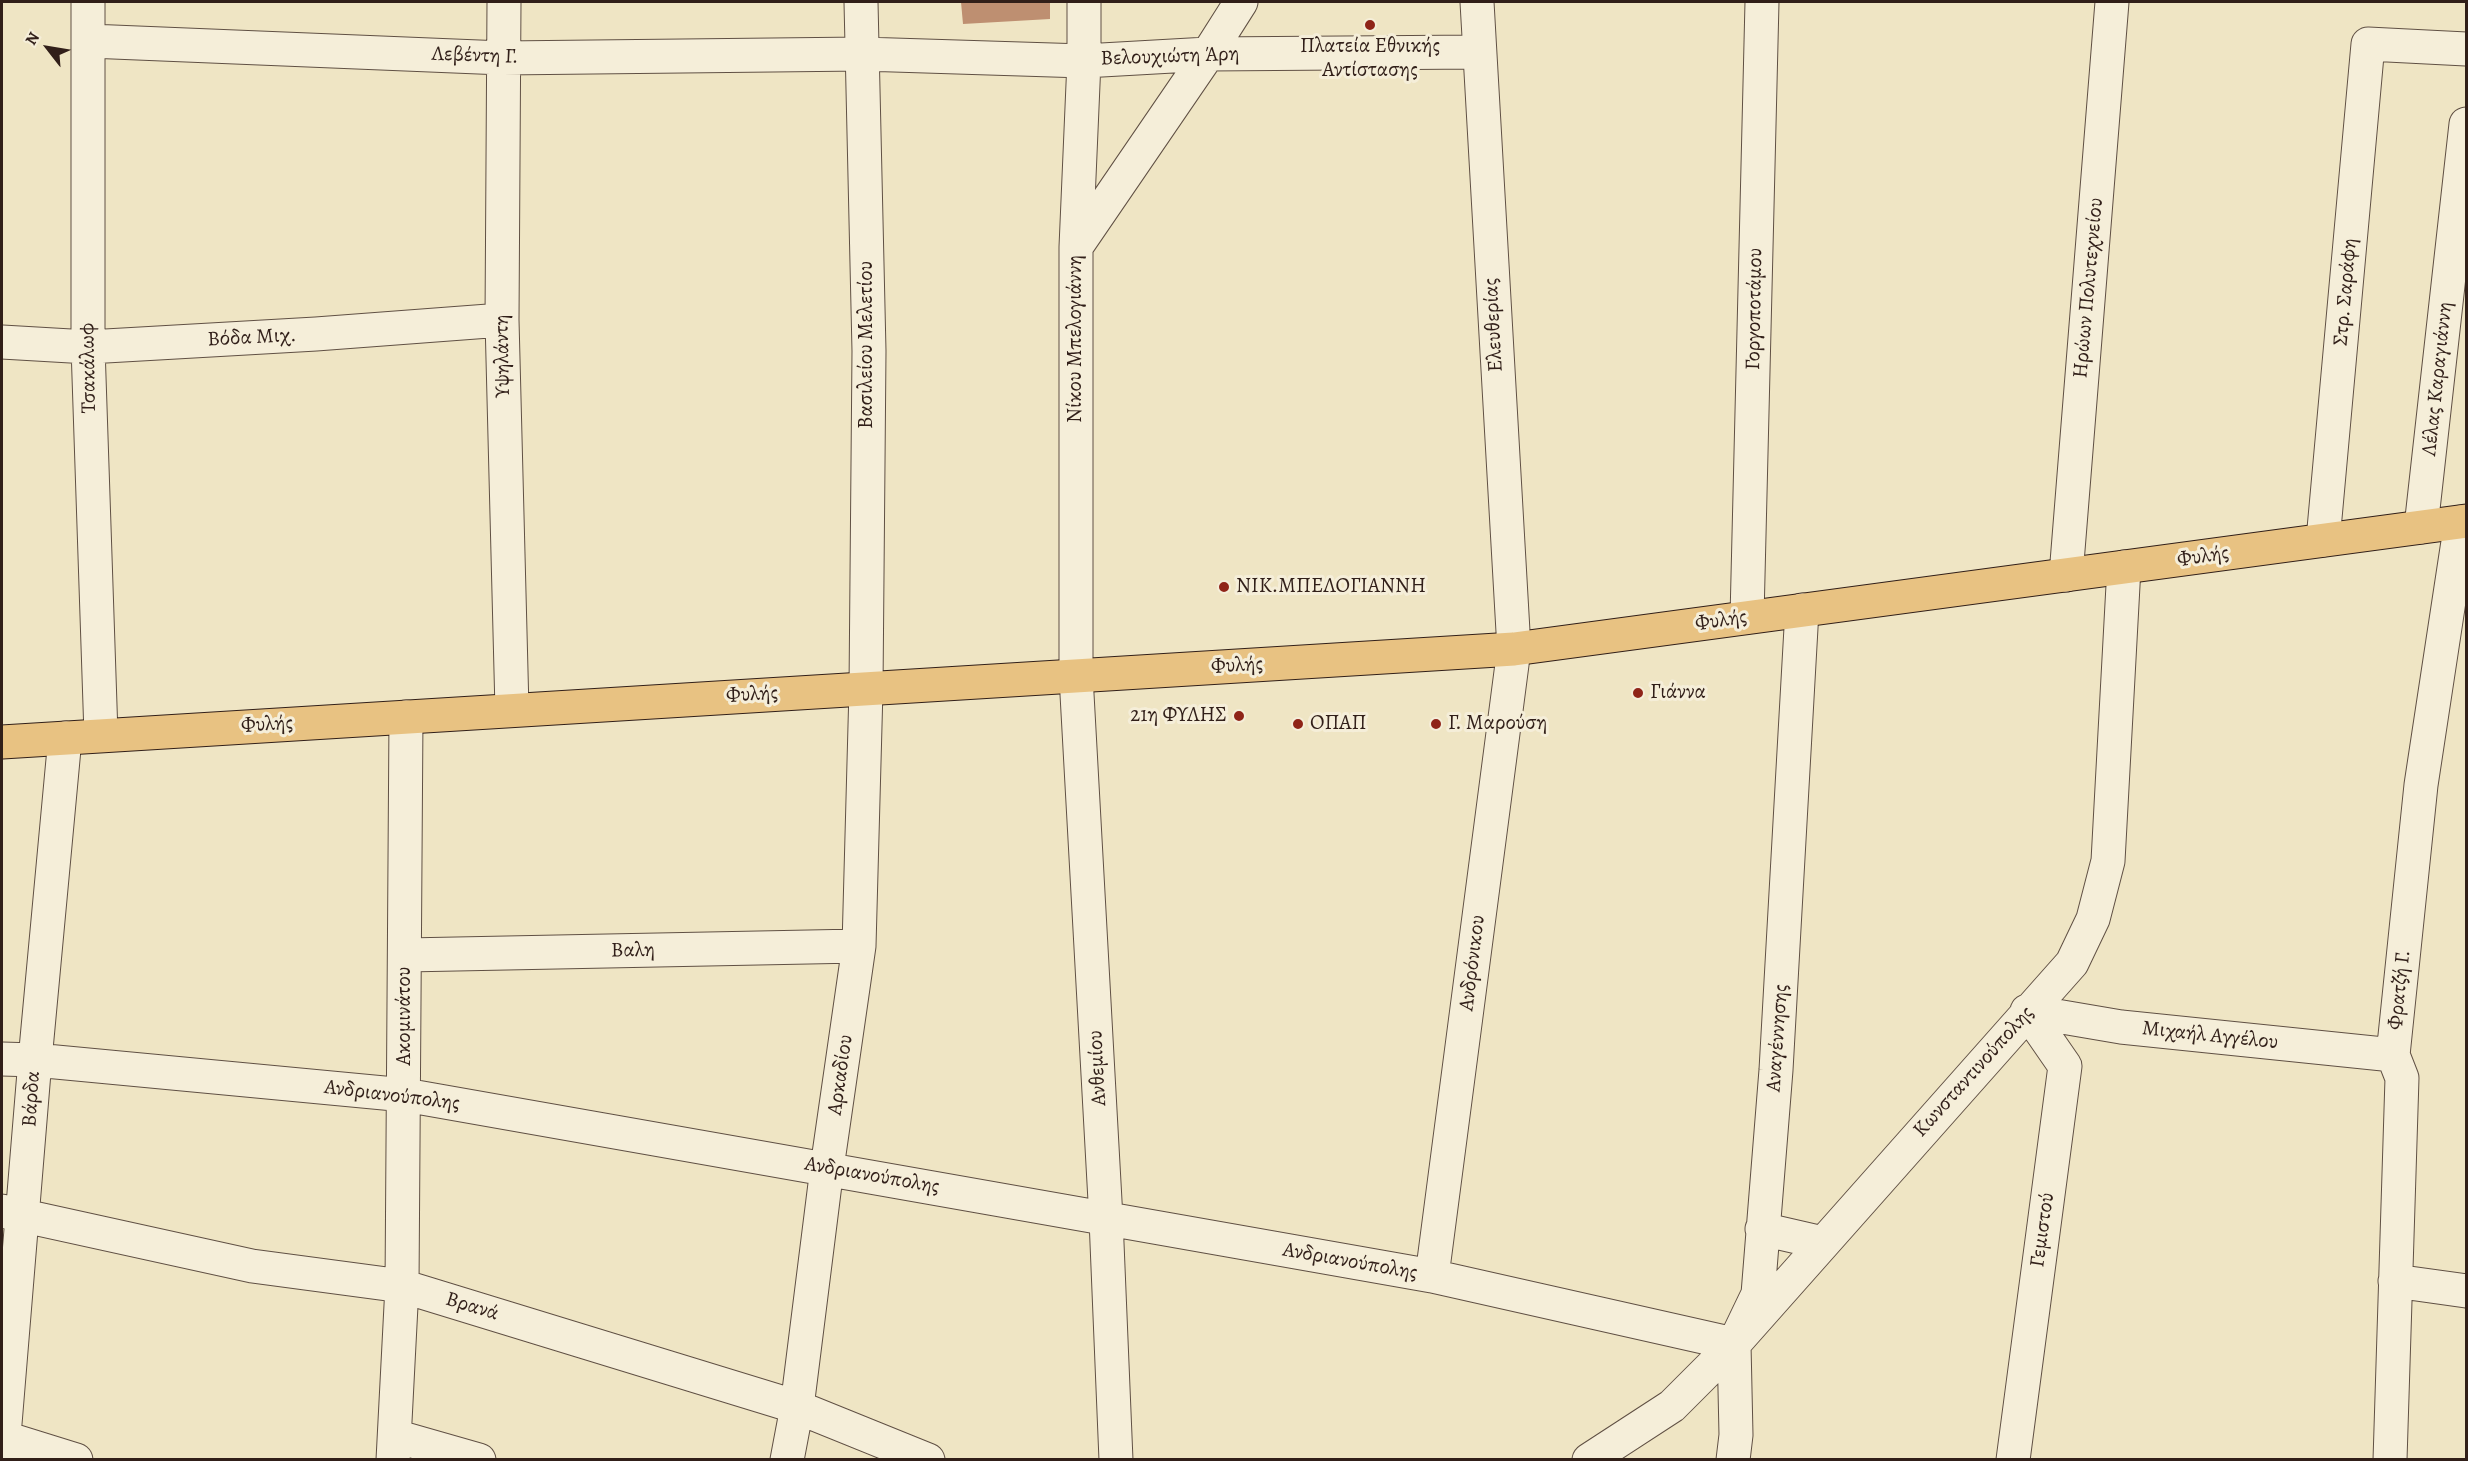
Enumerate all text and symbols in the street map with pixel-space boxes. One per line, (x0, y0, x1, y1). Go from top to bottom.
north arrow (18, 18, 78, 78)
marker: Πλατεία Εθνικής Αντίστασης (1363, 18, 1377, 32)
text: N (20, 28, 45, 49)
place label: Πλατεία Εθνικής Αντίστασης (1300, 34, 1440, 84)
street label: Λεβέντη Γ. (431, 42, 519, 70)
street label: Βελουχιώτη Άρη (1100, 42, 1240, 72)
street label: Ηρώων Πολυτεχνείου (2069, 197, 2109, 379)
street label: Στρ. Σαράφη (2329, 237, 2363, 347)
street label: Γοργοποτάμου (1741, 248, 1769, 370)
street label: Νίκου Μπελογιάννη (1063, 255, 1089, 423)
street label: Βασιλείου Μελετίου (854, 261, 880, 429)
street label: Ελευθερίας (1479, 277, 1509, 373)
street label: Λέλας Καραγιάννη (2417, 301, 2459, 457)
street label: Υψηλάντη (490, 314, 516, 398)
street label: Τσακάλωφ (76, 322, 102, 414)
street label: Βόδα Μιχ. (207, 323, 297, 353)
street label: Φυλής (2175, 541, 2231, 573)
place label: ΝΙΚ.ΜΠΕΛΟΓΙΑΝΝΗ (1236, 574, 1426, 600)
marker: ΝΙΚ.ΜΠΕΛΟΓΙΑΝΝΗ (1217, 580, 1231, 594)
street label: Φυλής (1693, 605, 1749, 637)
street label: Φυλής (1210, 652, 1264, 680)
place label: Γιάννα (1650, 680, 1706, 706)
street label: Φυλής (725, 681, 779, 709)
marker: Γιάννα (1631, 686, 1645, 700)
place label: 21η ΦΥΛΗΣ (1130, 703, 1227, 729)
marker: 21η ΦΥΛΗΣ (1232, 709, 1246, 723)
street label: Φυλής (240, 711, 294, 739)
place label: ΟΠΑΠ (1310, 711, 1366, 737)
place label: Γ. Μαρούση (1448, 711, 1547, 737)
marker: ΟΠΑΠ (1291, 717, 1305, 731)
marker: Γ. Μαρούση (1429, 717, 1443, 731)
street label: Ανδρόνικου (1455, 914, 1491, 1012)
street label: Βαλη (611, 938, 655, 964)
street label: Φρατζή Γ. (2383, 949, 2417, 1031)
street label: Ακομινάτου (392, 967, 418, 1065)
street label: Αναγέννησης (1762, 983, 1794, 1093)
street label: Κωνσταντινούπολης (1908, 1001, 2040, 1143)
street label: Μιχαήλ Αγγέλου (2141, 1016, 2279, 1056)
street label: Ανθεμίου (1083, 1030, 1113, 1106)
street label: Αρκαδίου (823, 1033, 859, 1117)
street label: Βάρδα (17, 1070, 47, 1128)
street label: Ανδριανούπολης (323, 1075, 461, 1117)
street label: Ανδριανούπολης (803, 1152, 941, 1200)
street label: Γεμιστού (2025, 1191, 2061, 1269)
street label: Ανδριανούπολης (1281, 1238, 1419, 1286)
street label: Βρανά (442, 1287, 502, 1327)

